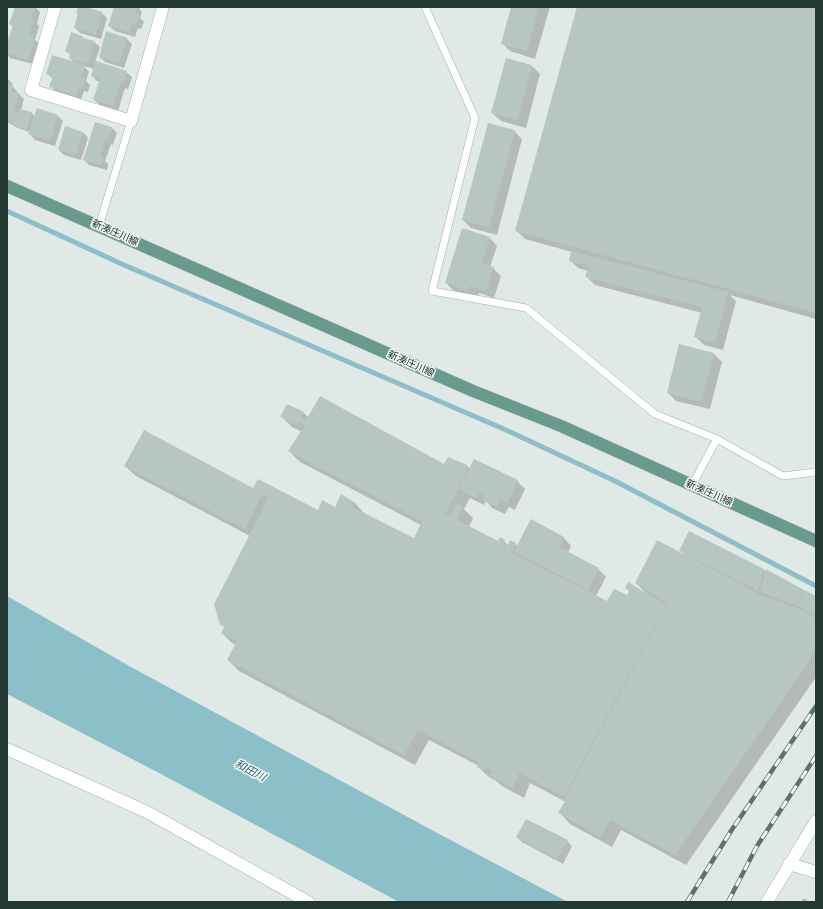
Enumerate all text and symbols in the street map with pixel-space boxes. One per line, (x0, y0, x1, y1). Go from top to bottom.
street label: 新湊庄川線 (90, 217, 140, 249)
street label: 新湊庄川線 (386, 348, 436, 380)
street label: 新湊庄川線 (684, 477, 734, 509)
water label: 和田川 (232, 757, 268, 785)

